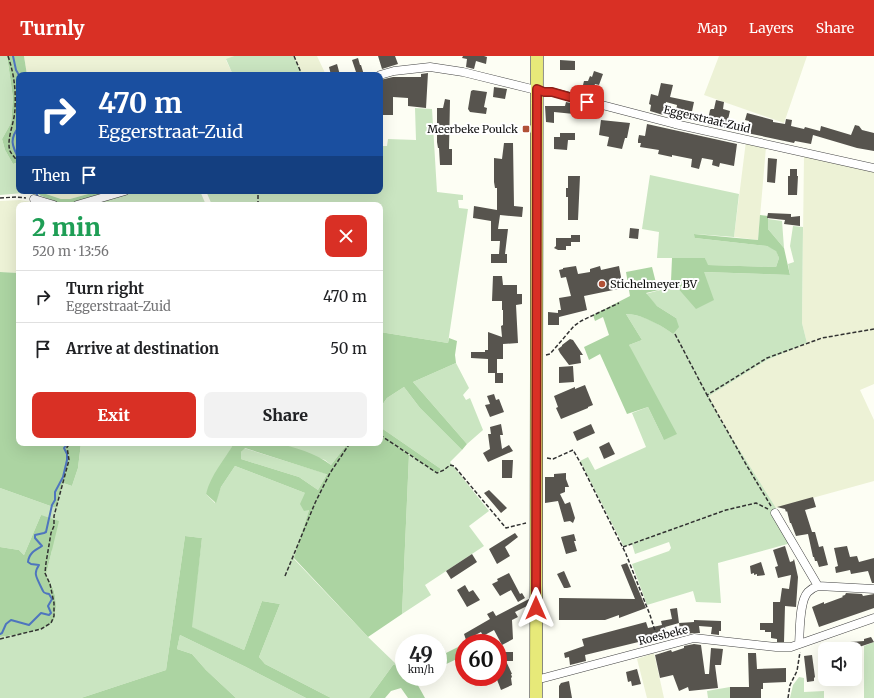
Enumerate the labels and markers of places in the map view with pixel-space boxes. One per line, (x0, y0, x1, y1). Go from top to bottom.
pin (570, 85, 604, 119)
place label: Meerbeke Poulck (427, 122, 518, 136)
marker: Meerbeke Poulck (521, 124, 531, 134)
place label: Stichelmeyer BV (610, 277, 698, 291)
marker: Stichelmeyer BV (597, 279, 607, 289)

